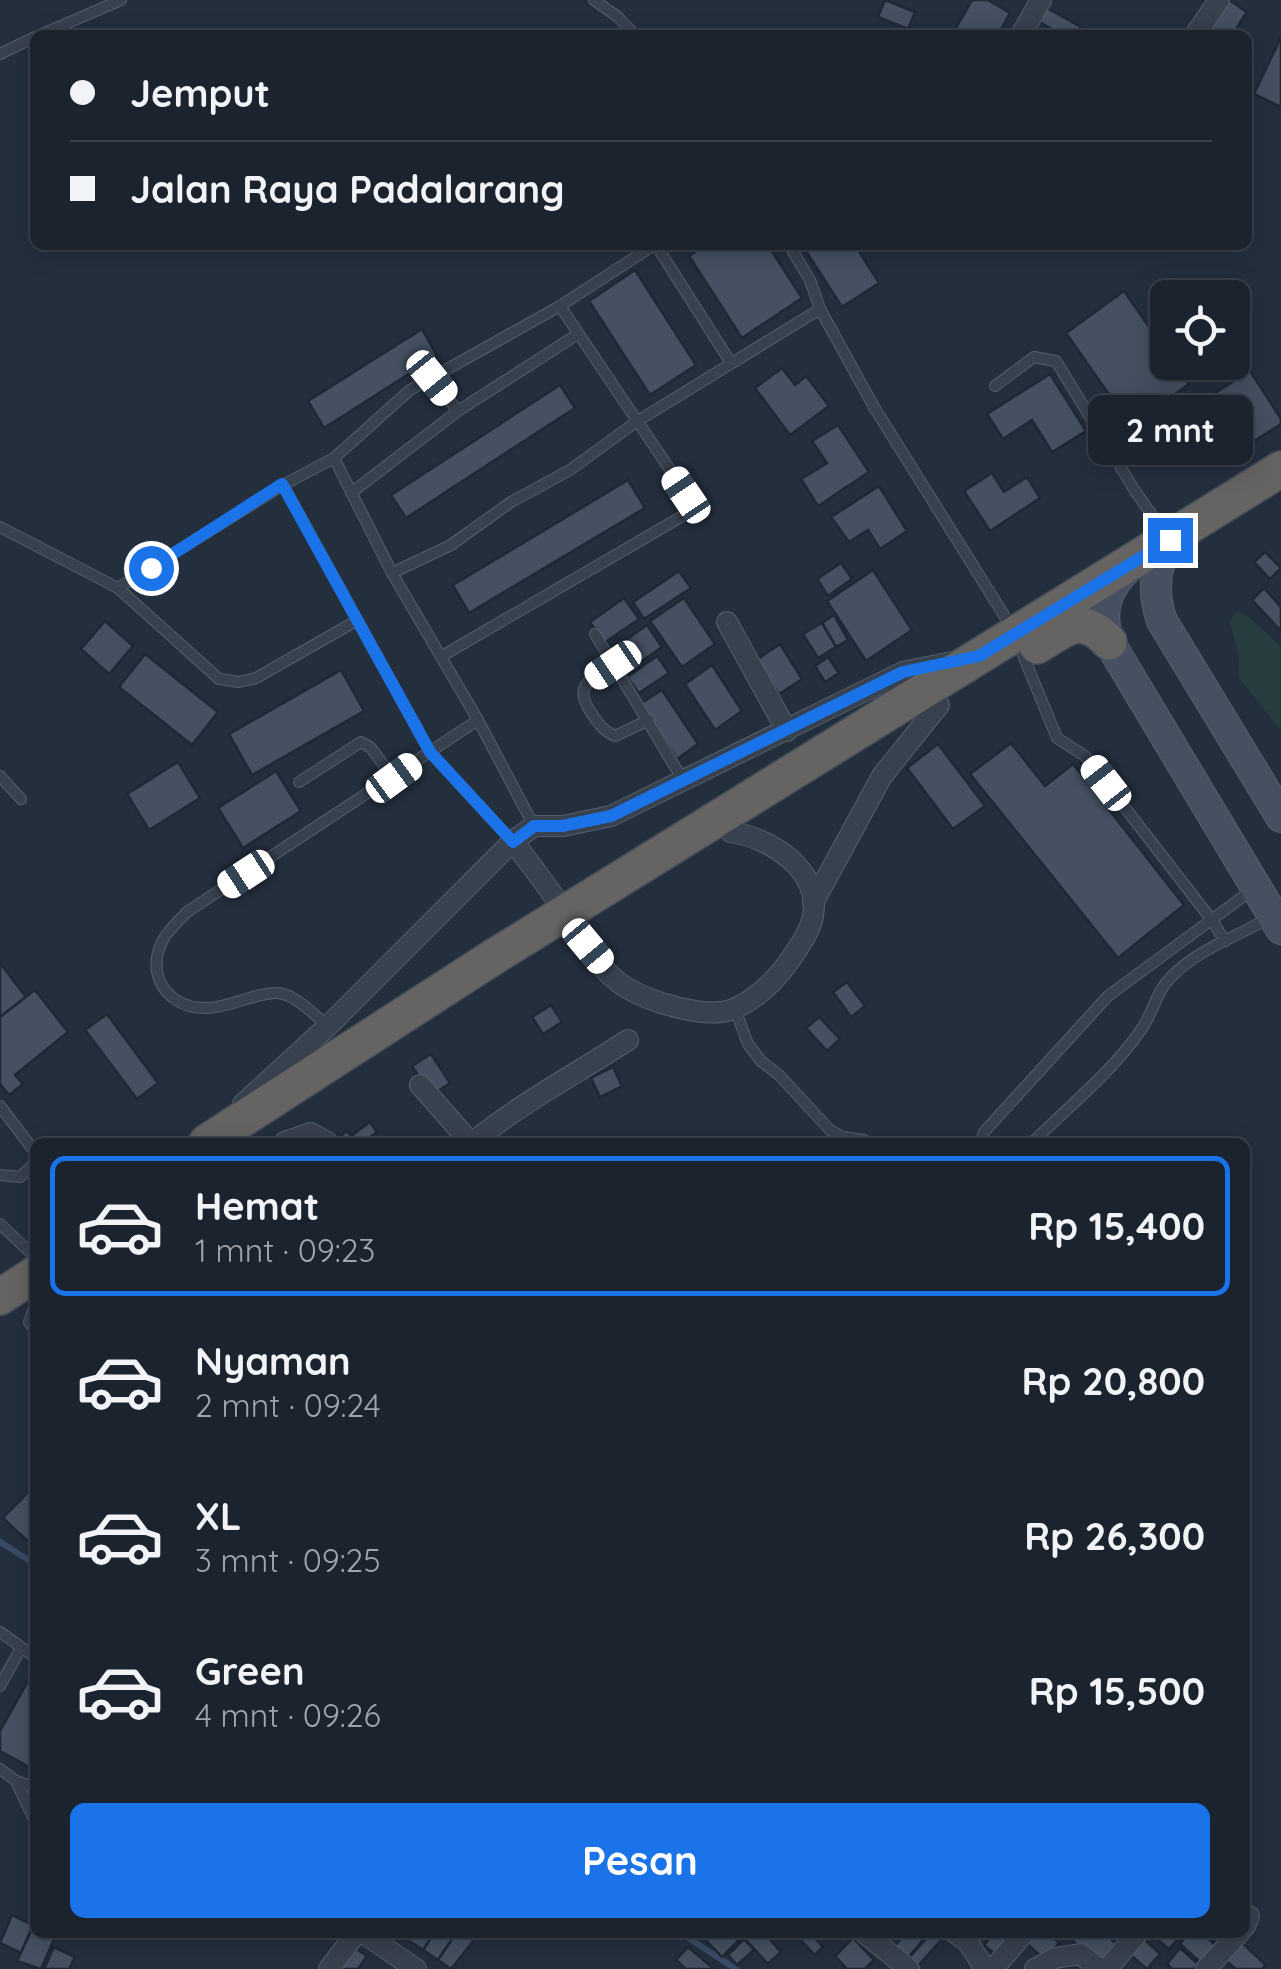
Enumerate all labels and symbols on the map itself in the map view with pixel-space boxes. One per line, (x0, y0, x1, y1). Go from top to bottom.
car (401, 345, 463, 411)
callout: 2 mnt (1088, 395, 1252, 465)
car (657, 462, 715, 528)
route end (1148, 518, 1193, 563)
route start (129, 546, 174, 591)
car (580, 636, 646, 694)
car (361, 748, 427, 808)
car (1076, 750, 1136, 816)
car (213, 845, 279, 903)
car (557, 913, 619, 979)

